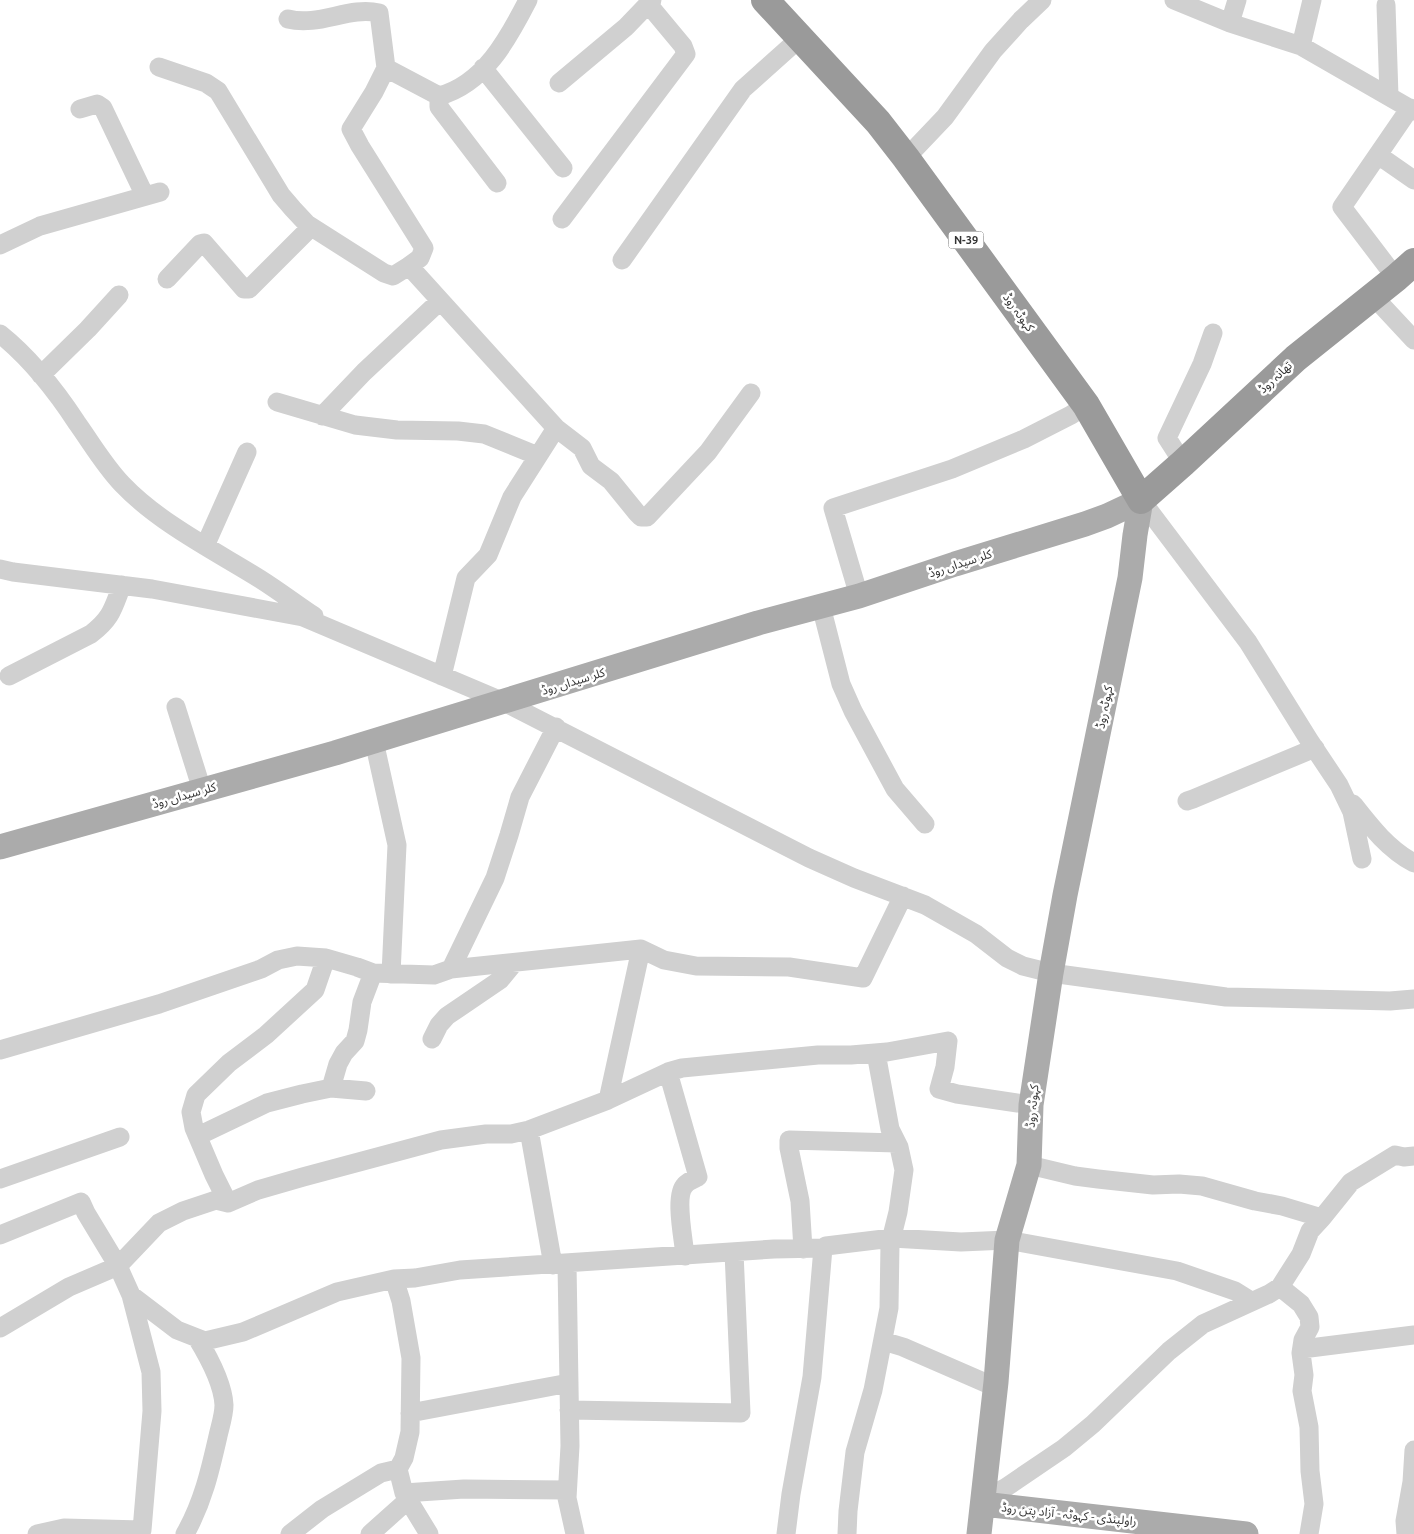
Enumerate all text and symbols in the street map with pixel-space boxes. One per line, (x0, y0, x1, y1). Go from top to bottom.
road number: N-39 (948, 232, 984, 248)
street label: کہوٹہ روڈ (999, 290, 1038, 335)
street label: تھانہ روڈ (1256, 358, 1295, 396)
street label: کلر سیداں روڈ (927, 546, 995, 580)
street label: کلر سیداں روڈ (540, 665, 608, 698)
street label: کہوٹہ روڈ (1093, 683, 1117, 730)
street label: کلر سیداں روڈ (151, 779, 219, 811)
street label: کہوٹہ روڈ (1023, 1083, 1042, 1128)
street label: راولپنڈی - کہوٹہ - آزاد پتن روڈ (1000, 1500, 1137, 1530)

